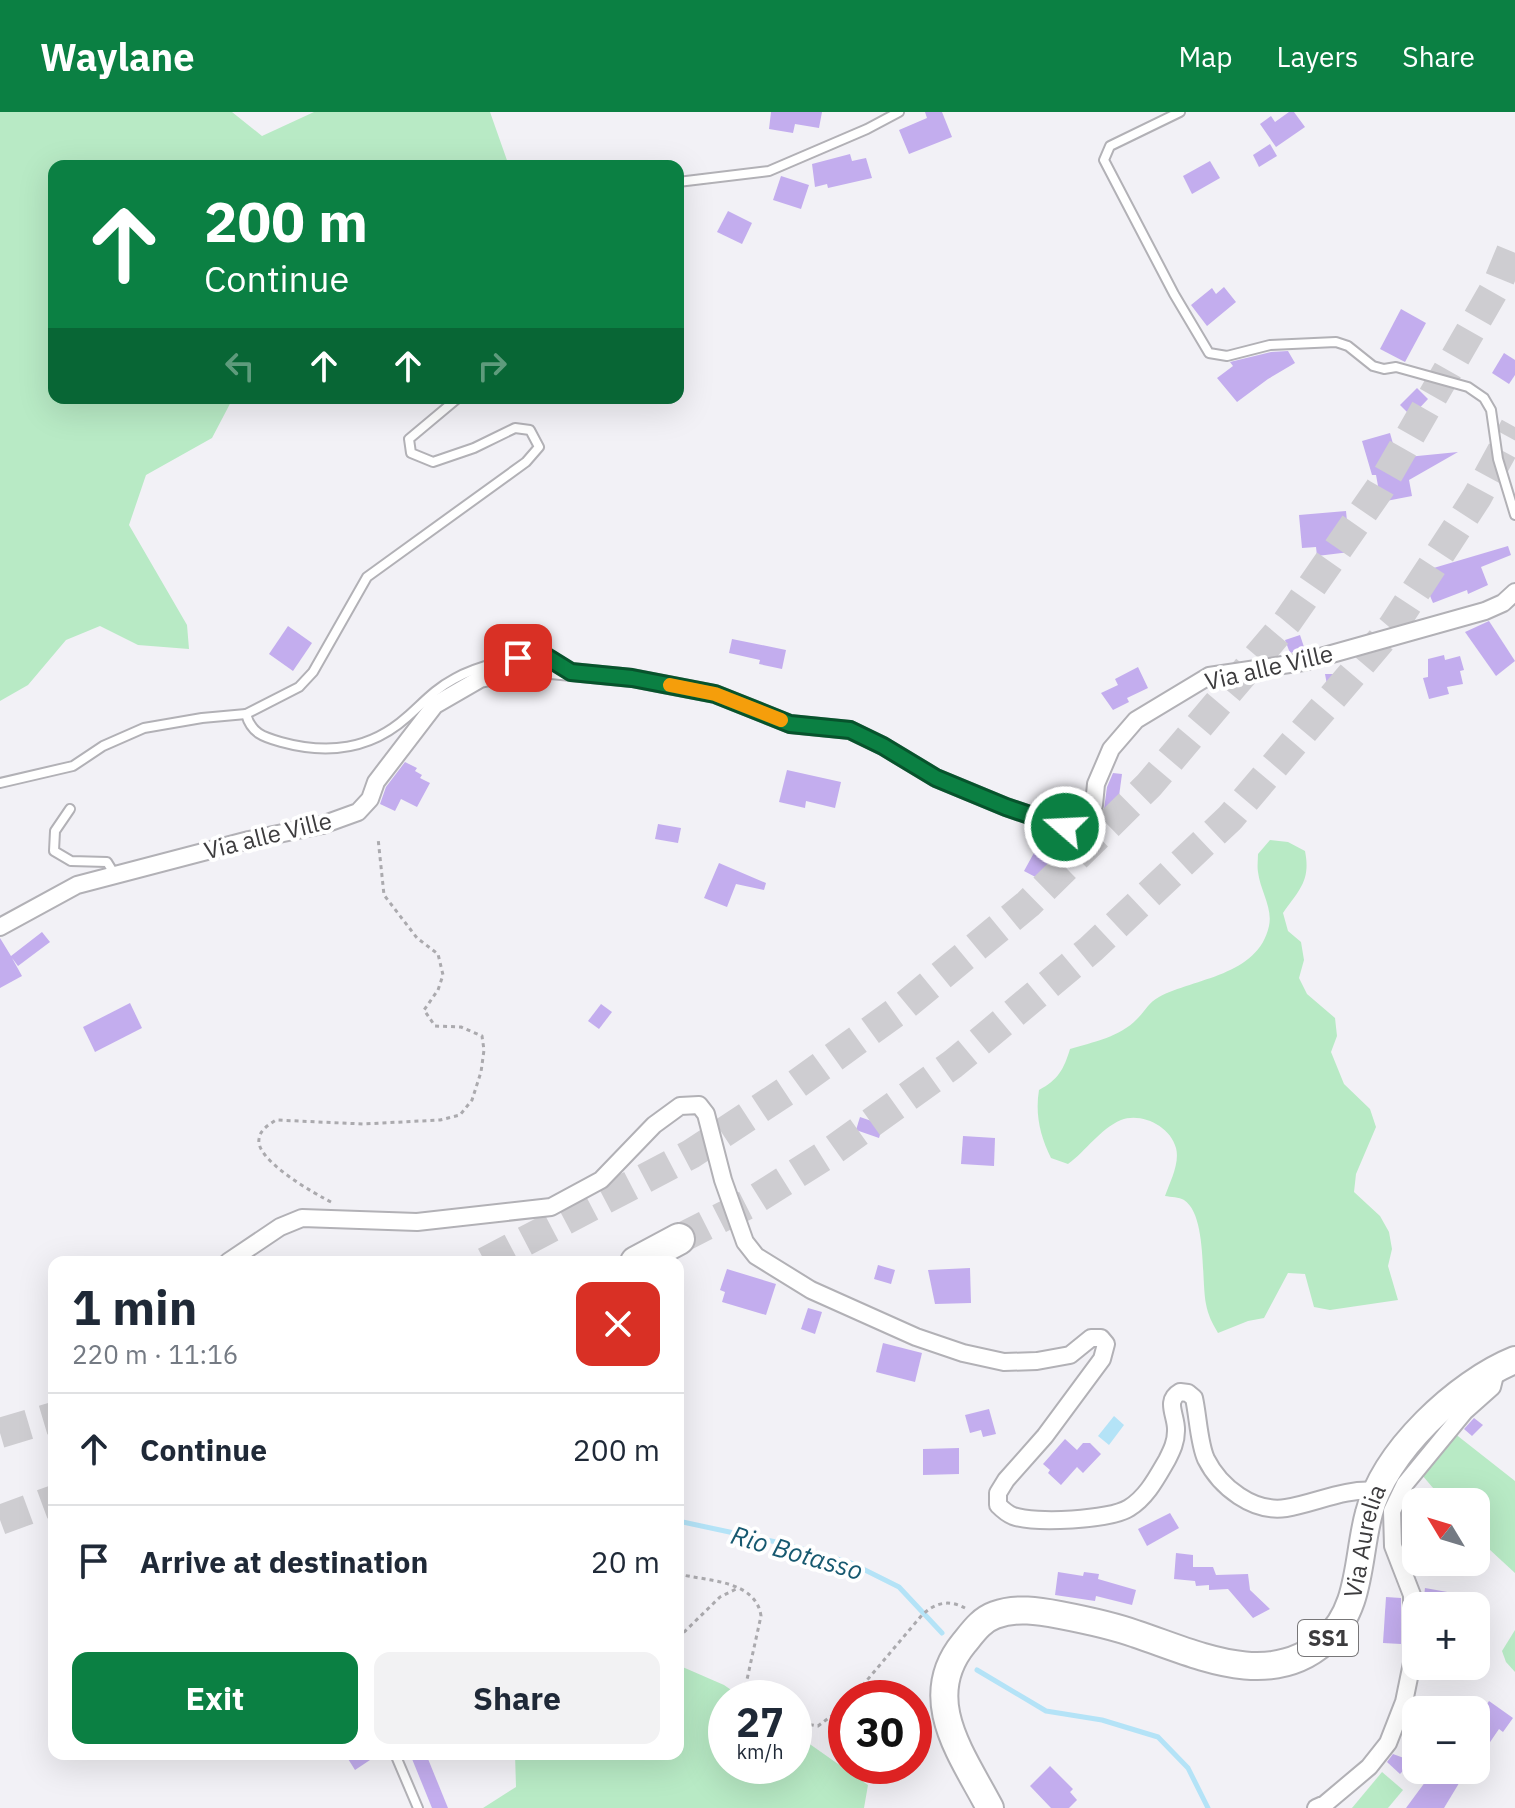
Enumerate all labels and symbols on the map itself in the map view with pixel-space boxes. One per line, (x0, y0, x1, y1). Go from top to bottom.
pin (484, 624, 552, 692)
street label: Via alle Ville (1202, 637, 1336, 697)
position arrow (1023, 785, 1107, 869)
street label: Via alle Ville (201, 804, 335, 866)
street label: Via Aurelia (1336, 1479, 1393, 1602)
north arrow (1402, 1488, 1490, 1576)
water label: Rio Botasso (727, 1517, 867, 1587)
road number: SS1 (1298, 1620, 1358, 1656)
speed limit sign: 30 (828, 1680, 932, 1784)

